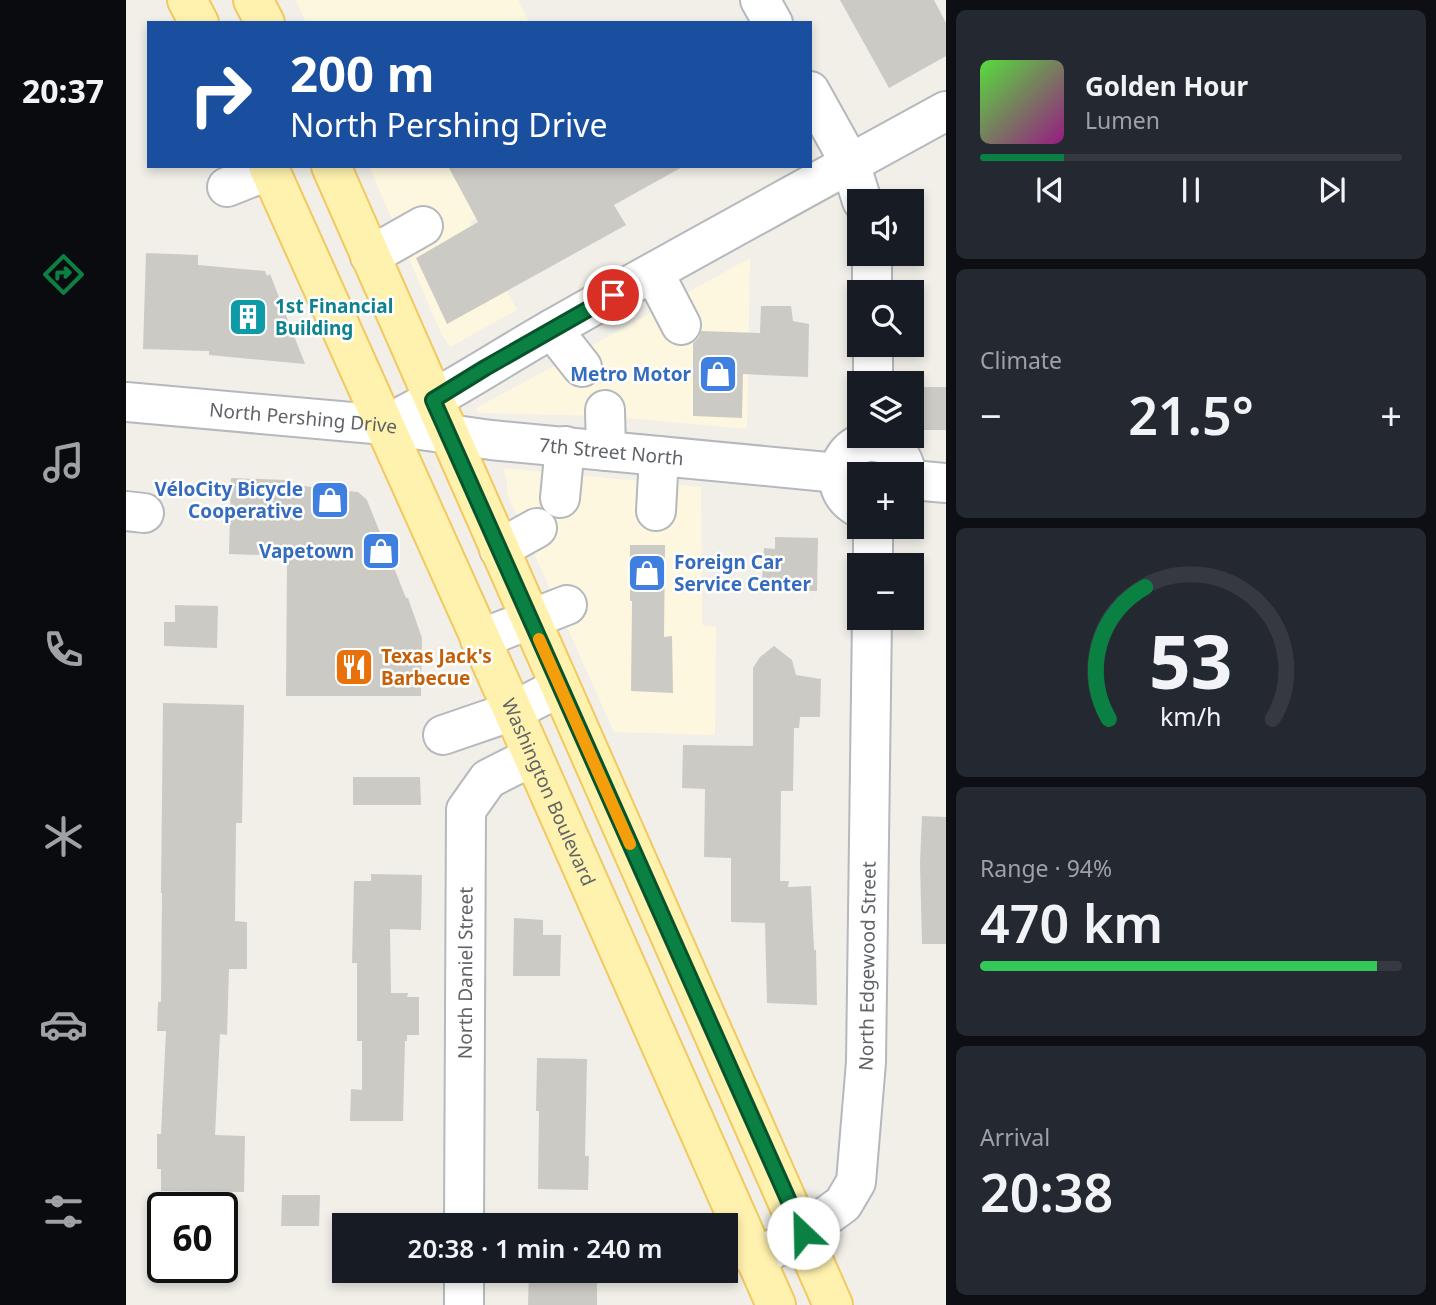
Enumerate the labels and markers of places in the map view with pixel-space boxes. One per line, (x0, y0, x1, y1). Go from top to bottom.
pin (583, 265, 643, 325)
place label: 1st Financial Building (275, 293, 393, 341)
building icon: 1st Financial Building (227, 296, 269, 338)
shop icon: Metro Motor (697, 353, 739, 395)
place label: Metro Motor (570, 361, 692, 387)
place label: VéloCity Bicycle Cooperative (154, 476, 303, 524)
shop icon: VéloCity Bicycle Cooperative (309, 479, 351, 521)
shop icon: Vapetown (360, 530, 402, 572)
place label: Vapetown (259, 538, 354, 564)
place label: Foreign Car Service Center (674, 549, 811, 597)
shop icon: Foreign Car Service Center (626, 552, 668, 594)
place label: Texas Jack's Barbecue (381, 643, 492, 691)
restaurant icon: Texas Jack's Barbecue (333, 646, 375, 688)

